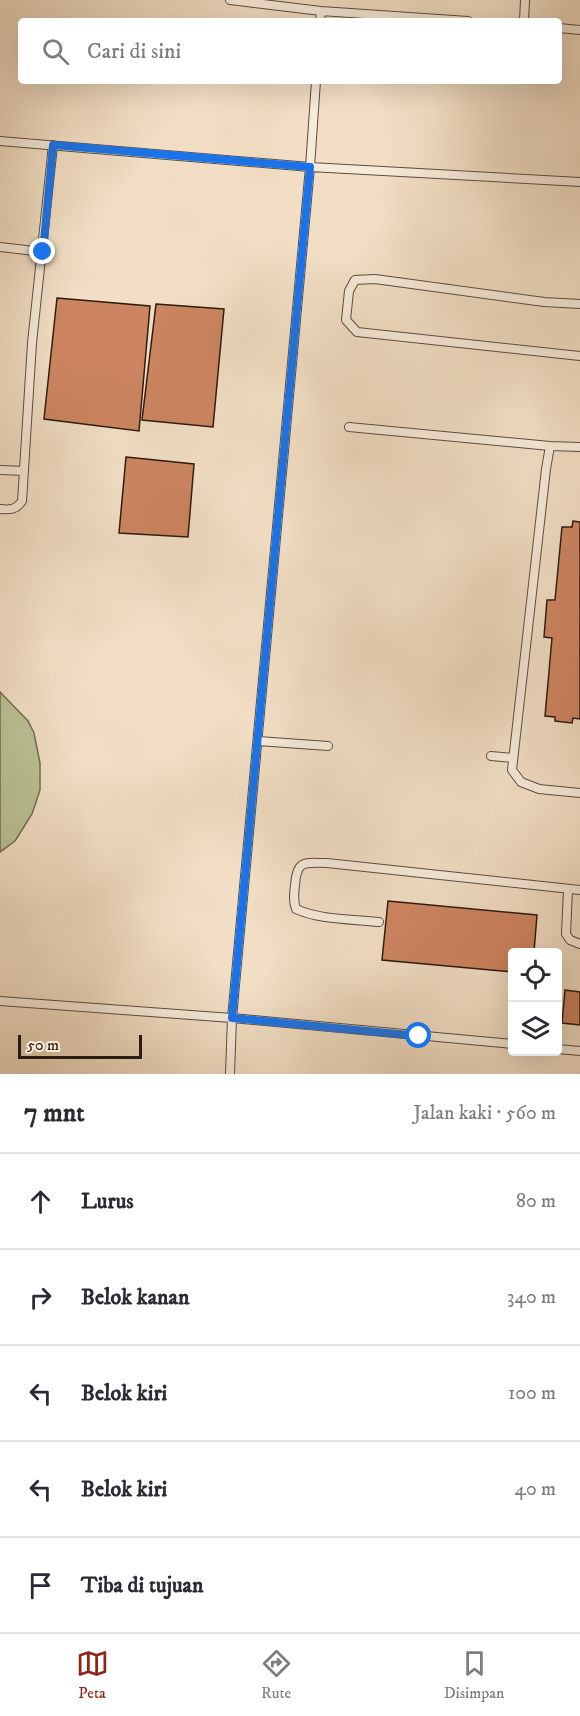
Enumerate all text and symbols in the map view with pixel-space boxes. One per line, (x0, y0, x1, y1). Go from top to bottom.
search box (18, 18, 562, 84)
icon: search (39, 35, 72, 68)
text: Cari di sini (87, 38, 181, 65)
route end (29, 238, 55, 264)
map controls (508, 948, 562, 1056)
button: locate (508, 948, 562, 1002)
button: layers (508, 1002, 562, 1056)
route start (405, 1022, 431, 1048)
scale bar (18, 1032, 142, 1060)
text: 50 m (27, 1035, 59, 1055)
text: 7 mnt (24, 1097, 85, 1130)
text: Jalan kaki · 560 m (413, 1101, 556, 1126)
icon: ahead (24, 1185, 57, 1218)
text: Lurus (81, 1188, 134, 1215)
text: 80 m (516, 1189, 556, 1214)
icon: right (24, 1281, 57, 1314)
text: Belok kanan (81, 1284, 189, 1311)
text: 340 m (507, 1285, 556, 1310)
icon: left (24, 1377, 57, 1410)
text: Belok kiri (81, 1380, 167, 1407)
text: 100 m (508, 1381, 556, 1406)
icon: left (24, 1473, 57, 1506)
text: Belok kiri (81, 1476, 167, 1503)
text: 40 m (514, 1477, 556, 1502)
icon: arrive (24, 1569, 57, 1602)
text: Tiba di tujuan (81, 1572, 203, 1599)
tab: Peta (76, 1647, 109, 1703)
tab: Rute (260, 1647, 293, 1703)
tab: Disimpan (444, 1647, 504, 1703)

